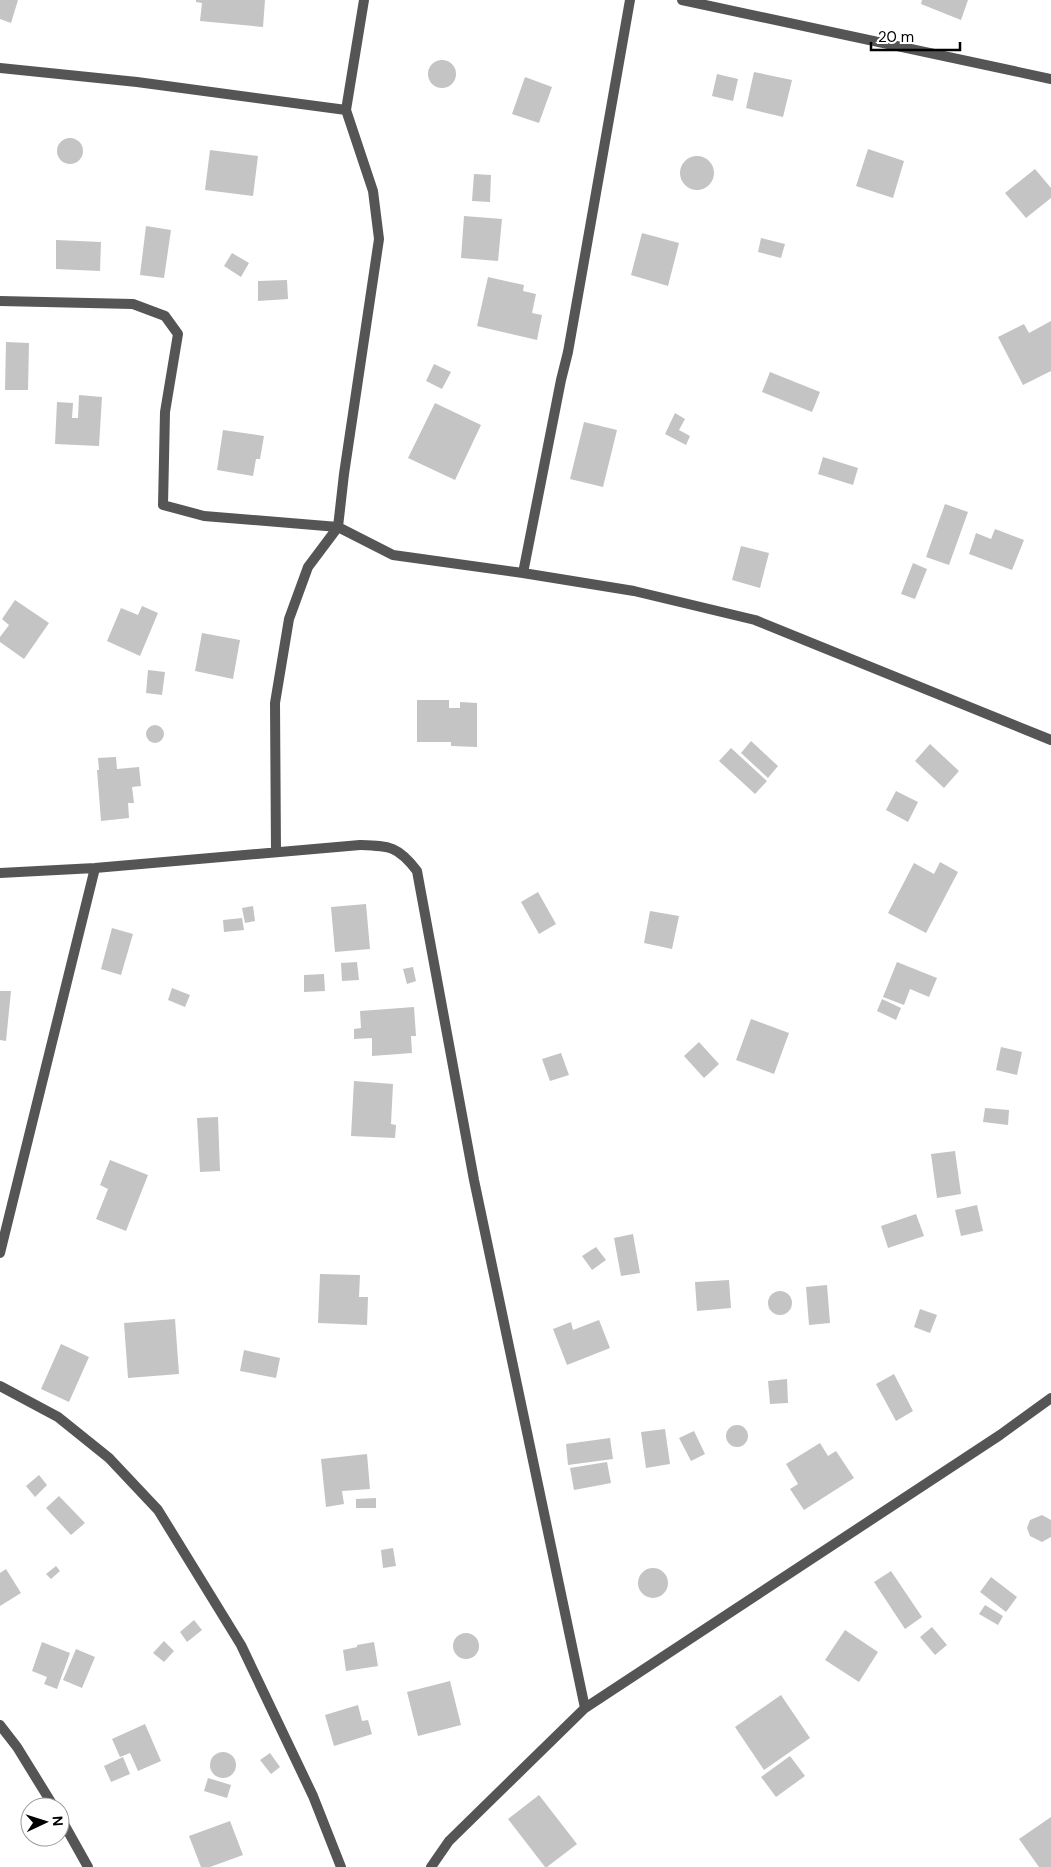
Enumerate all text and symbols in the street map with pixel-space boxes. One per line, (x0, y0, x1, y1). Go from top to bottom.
scale bar (871, 20, 960, 52)
text: 20 m (878, 27, 914, 47)
north arrow (20, 1797, 70, 1847)
text: N (49, 1815, 67, 1827)

